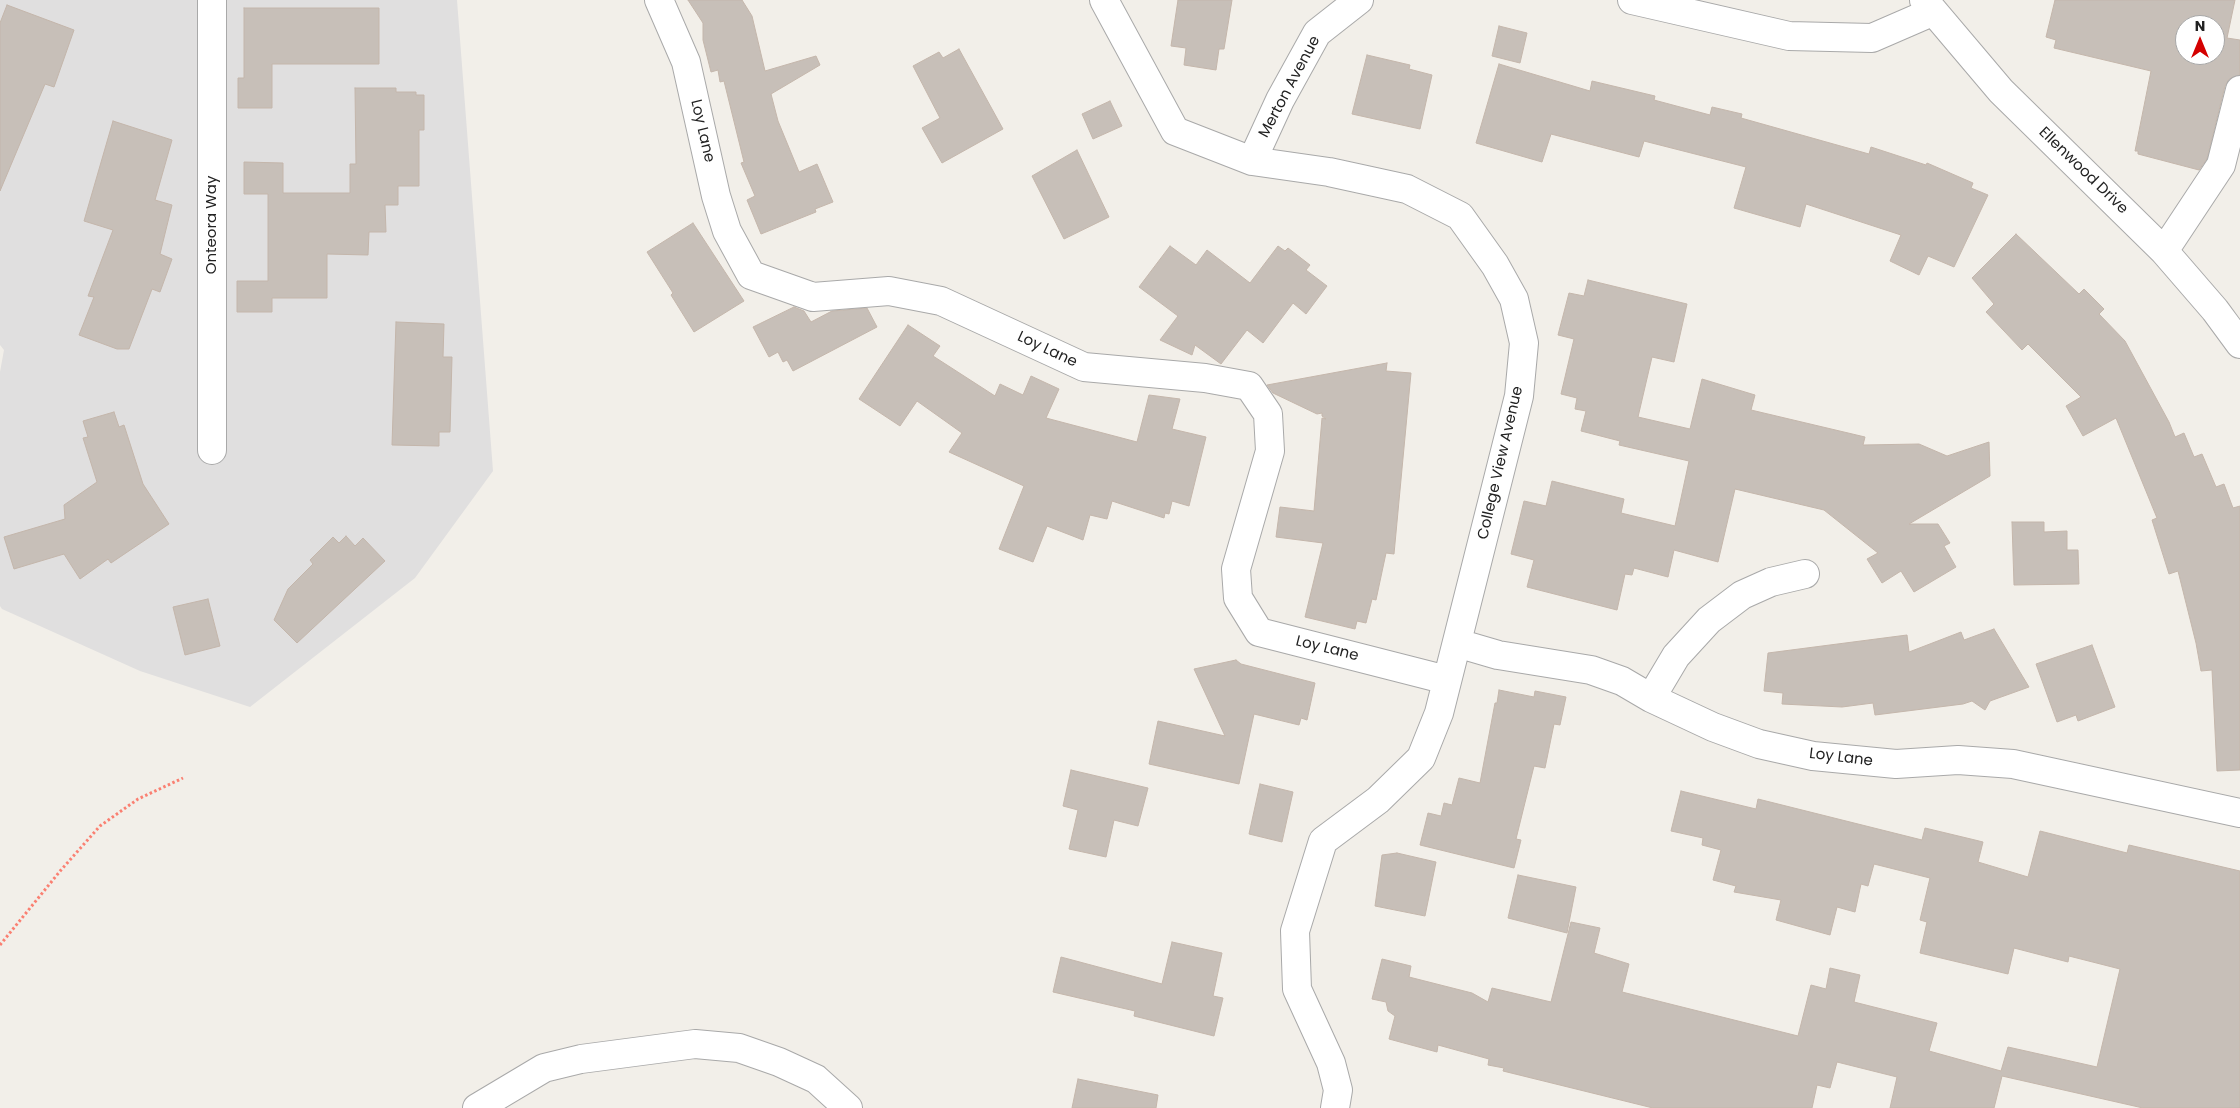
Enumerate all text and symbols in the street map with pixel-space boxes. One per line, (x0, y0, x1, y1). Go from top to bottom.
north arrow (2175, 15, 2225, 65)
text: N (2195, 16, 2205, 36)
street label: Merton Avenue (1256, 33, 1324, 141)
street label: Loy Lane (686, 98, 718, 164)
street label: Ellenwood Drive (2035, 124, 2131, 218)
street label: Onteora Way (203, 176, 221, 274)
street label: Loy Lane (1014, 328, 1080, 372)
street label: College View Avenue (1475, 384, 1527, 542)
street label: Loy Lane (1294, 633, 1360, 665)
street label: Loy Lane (1808, 745, 1874, 771)

